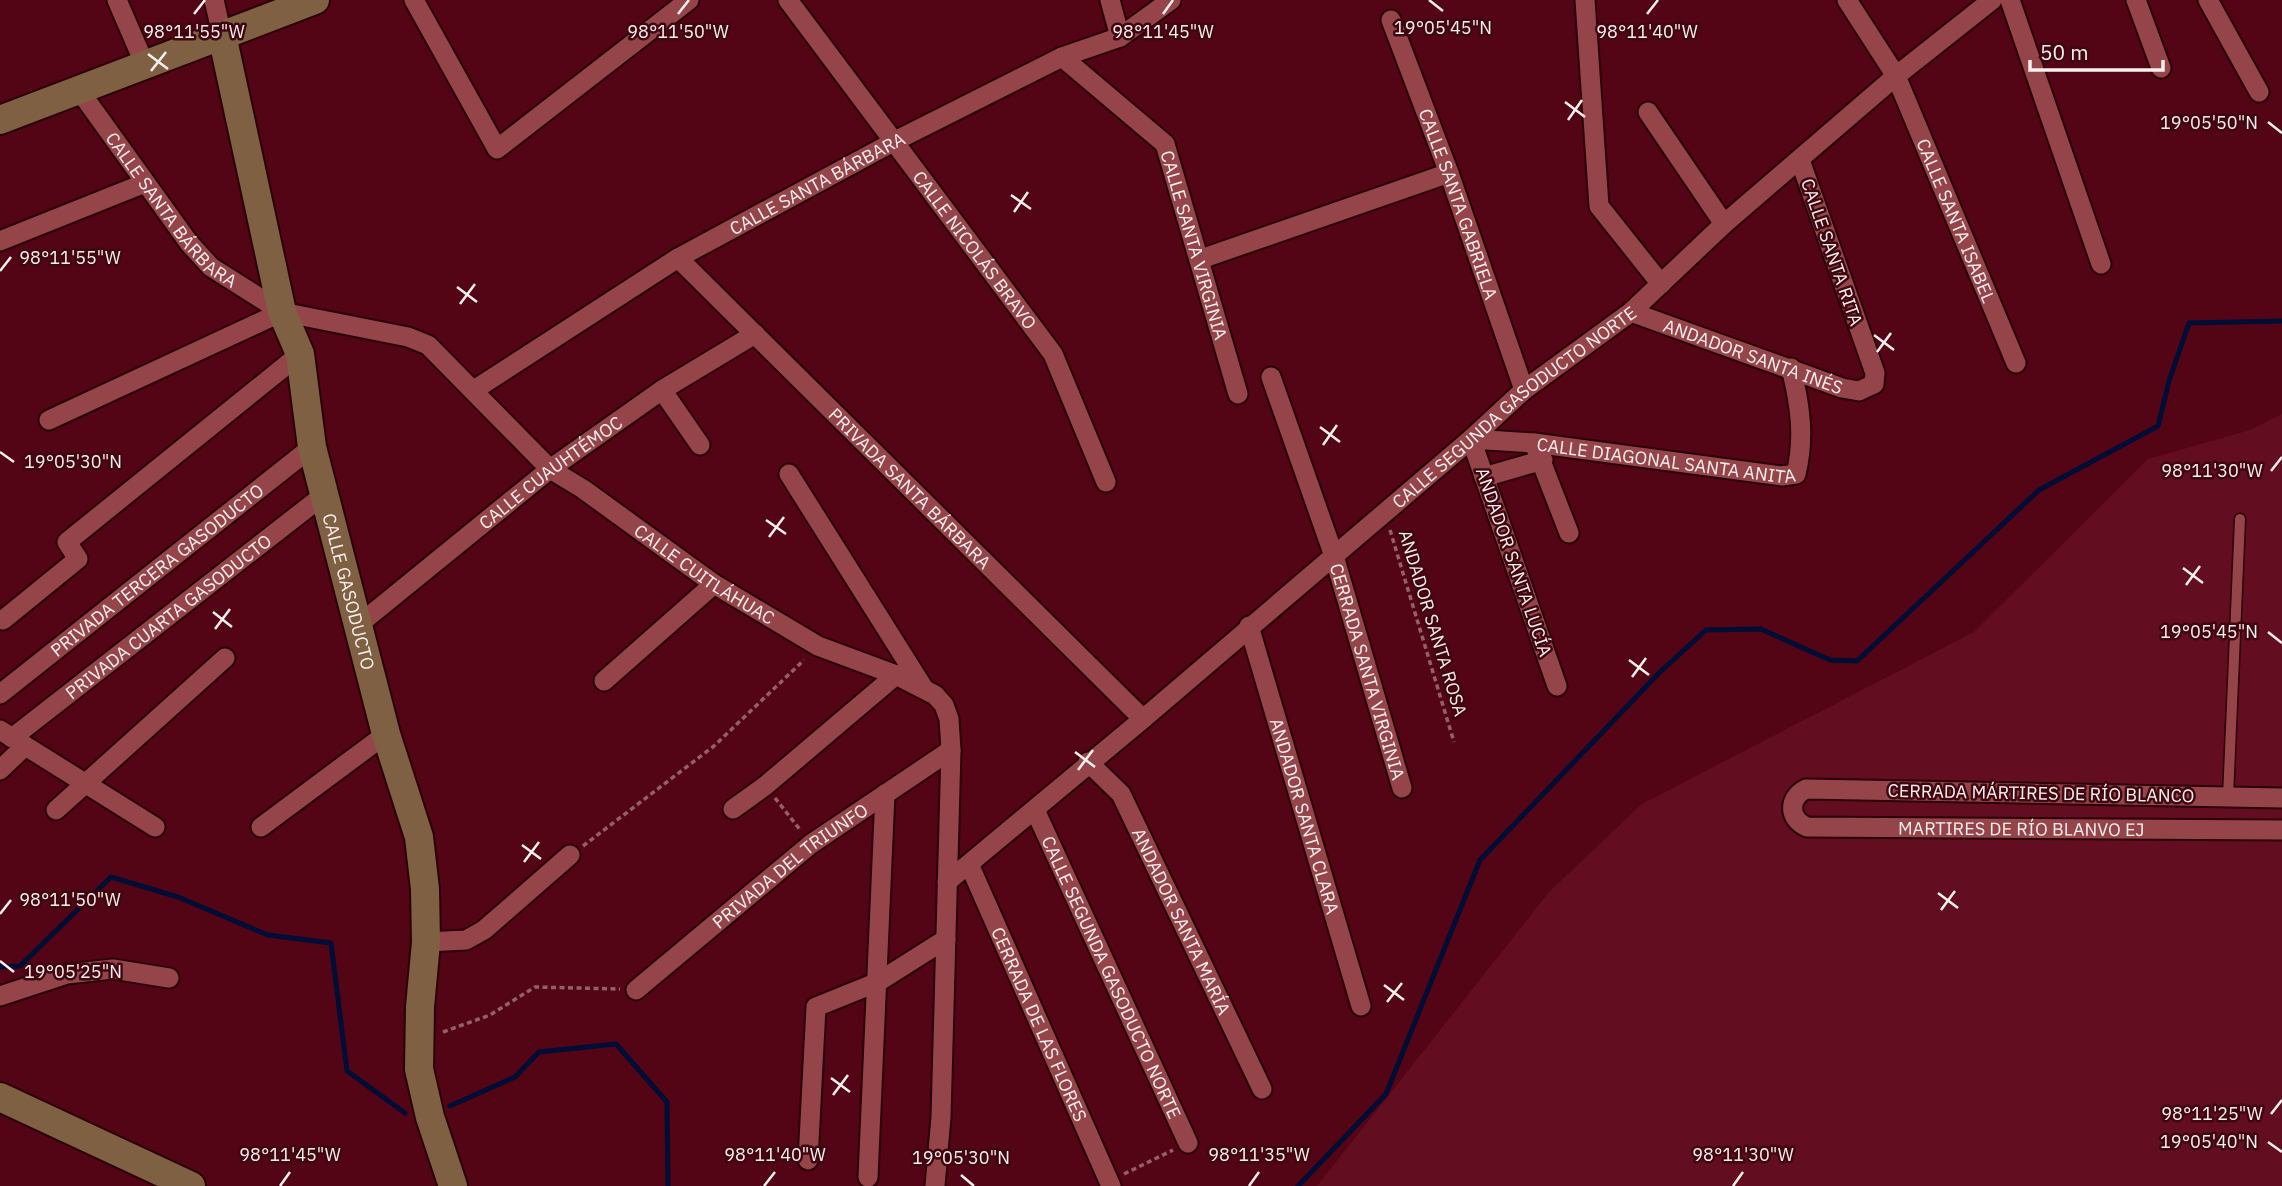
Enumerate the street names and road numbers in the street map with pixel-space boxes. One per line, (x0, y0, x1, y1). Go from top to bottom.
street label: CALLE SANTA GABRIELA (1414, 105, 1503, 303)
street label: CALLE SANTA BÁRBARA (725, 126, 909, 240)
street label: CALLE SANTA BÁRBARA (101, 127, 242, 293)
street label: CALLE SANTA ISABEL (1912, 135, 2001, 306)
street label: CALLE SANTA VIRGINIA (1156, 148, 1233, 343)
street label: CALLE NICOLÁS BRAVO (908, 166, 1042, 334)
street label: CALLE SANTA RITA (1796, 175, 1868, 329)
street label: CALLE SEGUNDA GASODUCTO NORTE (1387, 301, 1641, 513)
street label: ANDADOR SANTA INÉS (1661, 313, 1846, 399)
street label: PRIVADA SANTA BÁRBARA (824, 403, 997, 574)
street label: CALLE CUAUHTÉMOC (474, 410, 626, 534)
street label: CALLE DIAGONAL SANTA ANITA (1535, 432, 1797, 488)
street label: ANDADOR SANTA LUCÍA (1471, 464, 1557, 660)
street label: PRIVADA TERCERA GASODUCTO (46, 478, 268, 661)
street label: CALLE GASODUCTO (318, 511, 380, 672)
street label: CALLE CUITLÁHUAC (630, 519, 779, 629)
street label: ANDADOR SANTA ROSA (1394, 527, 1472, 720)
street label: PRIVADA CUARTA GASODUCTO (60, 529, 276, 704)
street label: CERRADA SANTA VIRGINIA (1325, 560, 1411, 783)
street label: ANDADOR SANTA CLARA (1265, 715, 1345, 917)
street label: CERRADA MÁRTIRES DE RÍO BLANCO (1887, 779, 2195, 807)
street label: PRIVADA DEL TRIUNFO (707, 798, 872, 933)
street label: MARTIRES DE RÍO BLANVO EJ (1898, 816, 2145, 841)
street label: ANDADOR SANTA MARÍA (1127, 824, 1236, 1019)
street label: CALLE SEGUNDA GASODUCTO NORTE (1037, 832, 1187, 1122)
street label: CERRADA DE LAS FLORES (987, 923, 1093, 1125)

